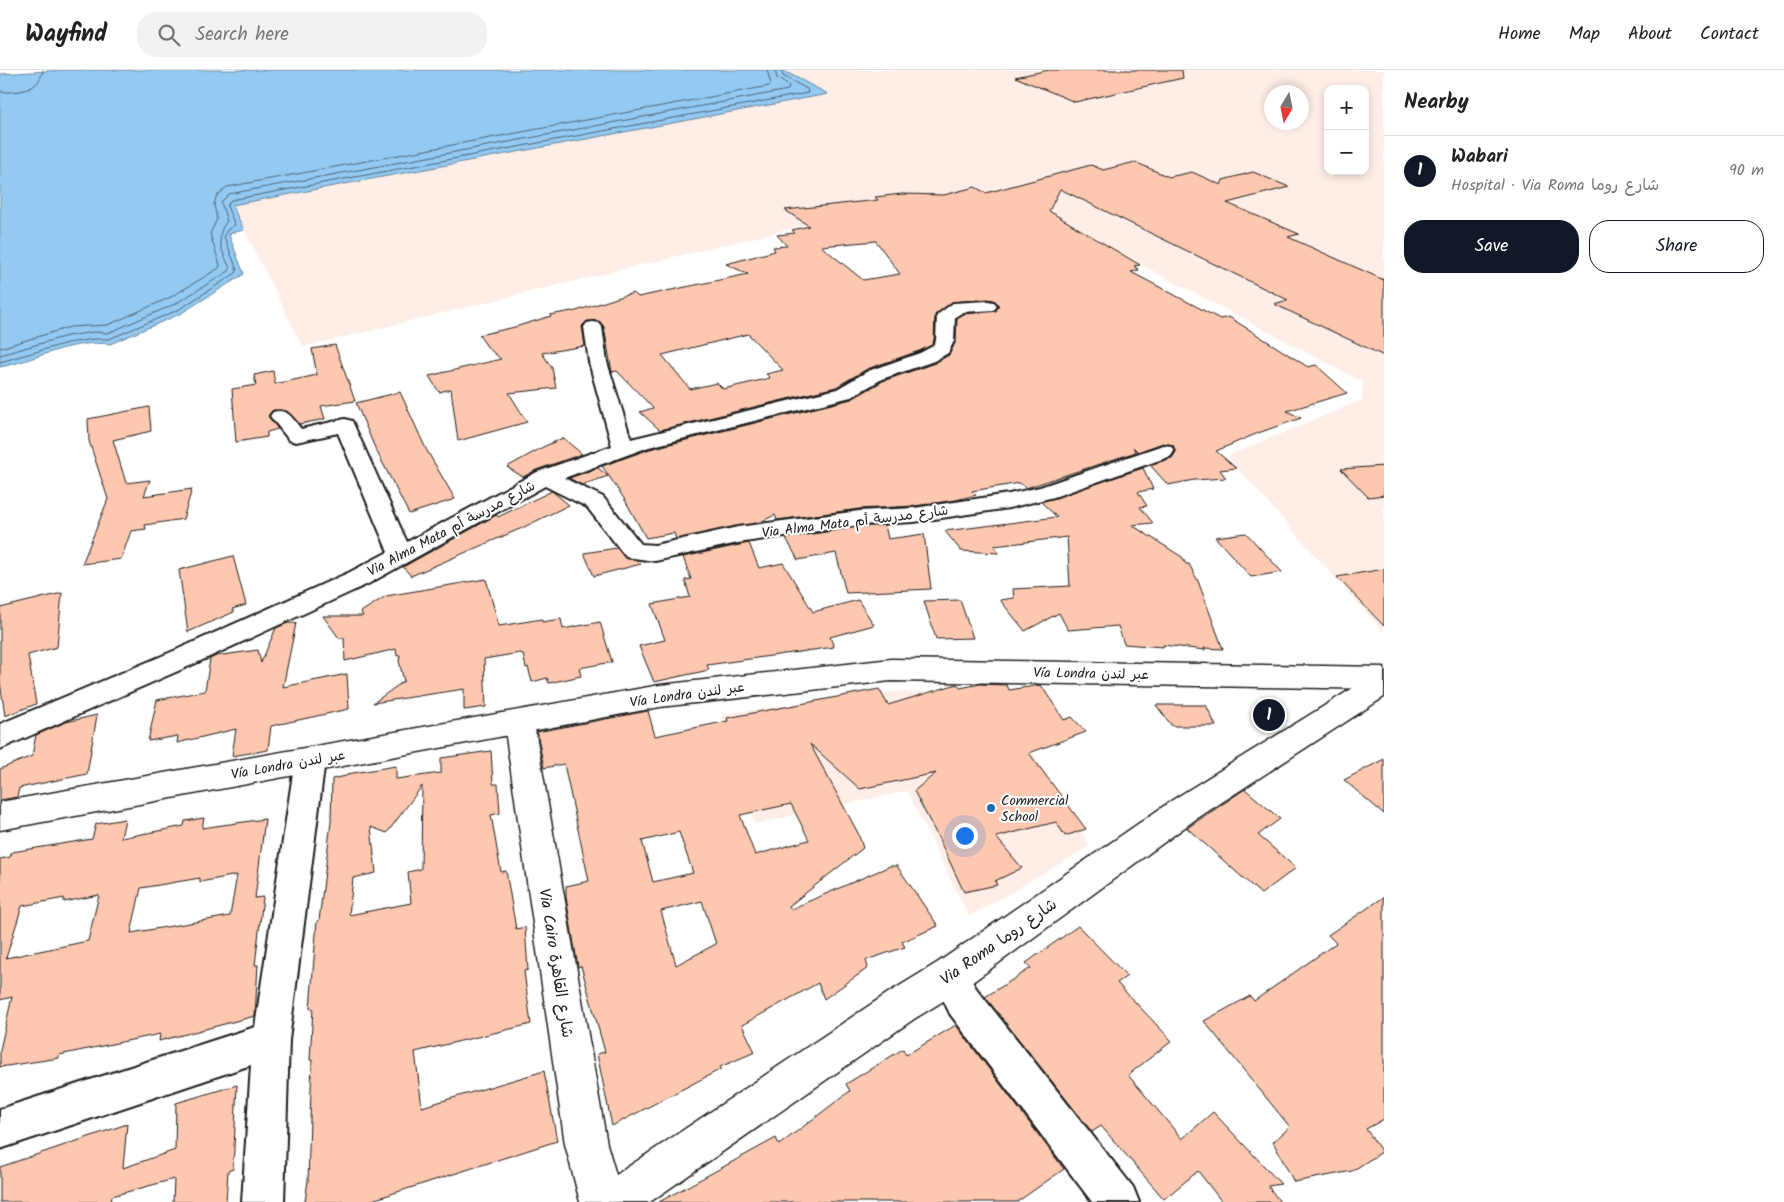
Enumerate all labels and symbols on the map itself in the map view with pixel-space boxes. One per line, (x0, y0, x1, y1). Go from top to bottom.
north arrow (1264, 85, 1309, 130)
street label: Via Alma Mata شارع مدرسة أم (363, 475, 539, 583)
street label: Via Alma Mata شارع مدرسة أم (761, 500, 950, 544)
street label: Vía Londra عبر لندن (1033, 662, 1149, 686)
street label: Vía Londra عبر لندن (628, 676, 746, 714)
pin: 1 (1253, 696, 1285, 734)
street label: Vía Londra عبر لندن (229, 744, 347, 786)
place label: Commercial School (1001, 790, 1069, 828)
marker: Commercial School (985, 802, 997, 814)
your location (952, 823, 978, 849)
street label: Via Cairo شارع القاهرة (531, 887, 580, 1040)
street label: Via Roma شارع روما (935, 893, 1062, 992)

